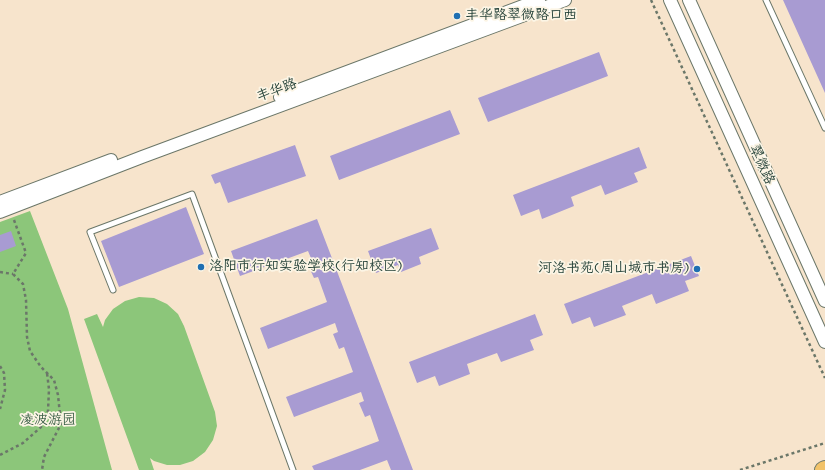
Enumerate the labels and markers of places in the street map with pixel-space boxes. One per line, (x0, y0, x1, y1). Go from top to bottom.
place label: 丰华路翠微路口西 (465, 8, 577, 24)
marker: 丰华路翠微路口西 (452, 11, 462, 21)
place label: 洛阳市行知实验学校(行知校区) (209, 259, 402, 275)
place label: 河洛书苑(周山城市书房) (538, 261, 689, 277)
marker: 洛阳市行知实验学校(行知校区) (196, 262, 206, 272)
marker: 河洛书苑(周山城市书房) (692, 264, 702, 274)

